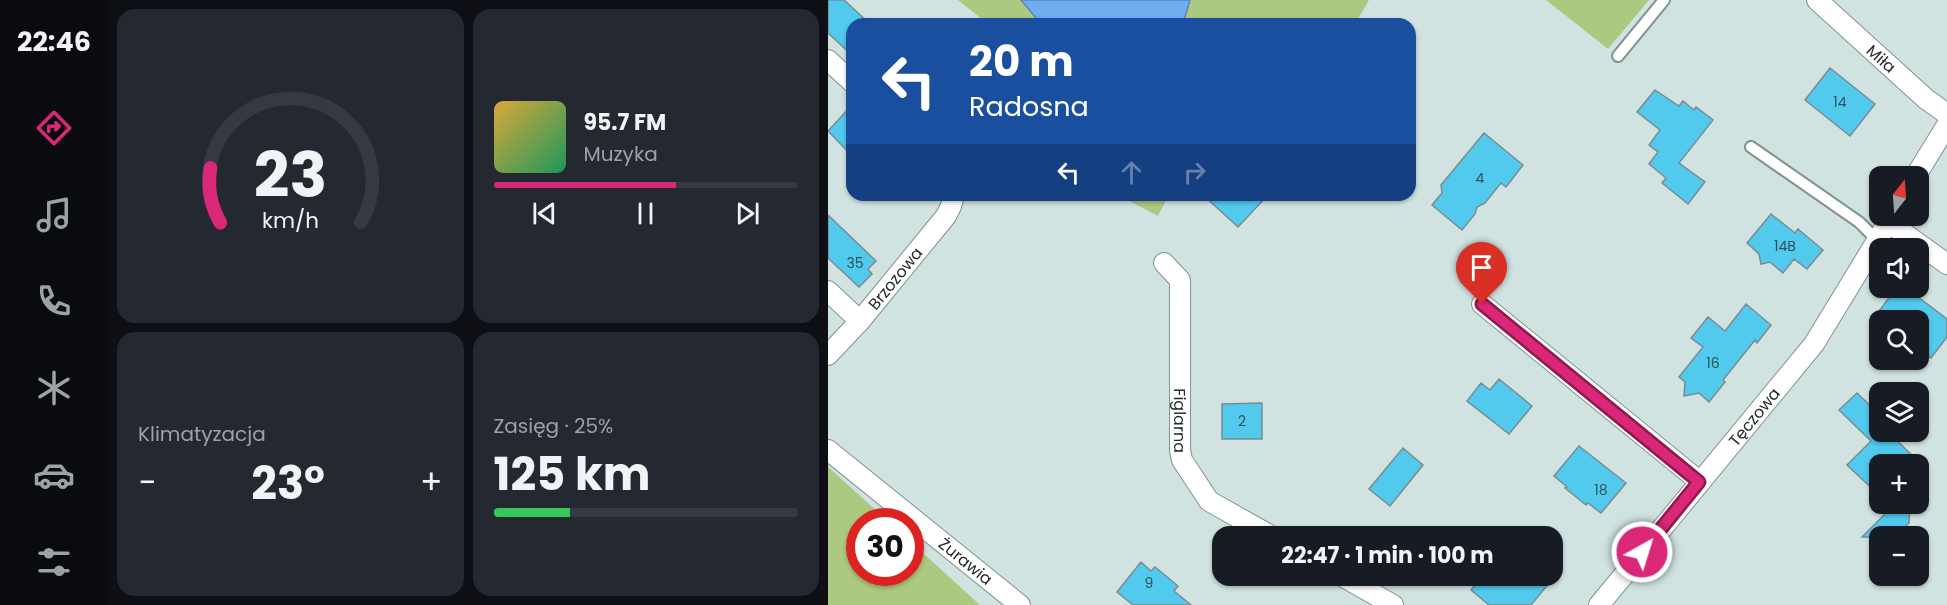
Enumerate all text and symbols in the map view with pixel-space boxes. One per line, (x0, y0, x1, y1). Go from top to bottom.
text: 22:46 (17, 23, 91, 60)
text: 20 m (969, 32, 1074, 91)
street label: Miła (1861, 39, 1901, 78)
icon: left (870, 42, 948, 120)
text: Radosna (969, 88, 1089, 125)
house number: 14 (1833, 92, 1847, 112)
icon: directions (33, 107, 75, 149)
text: 95.7 FM (584, 107, 666, 138)
text: 23 (254, 131, 327, 219)
text: Muzyka (584, 140, 658, 168)
icon: left (1052, 156, 1085, 189)
icon: ahead (1115, 156, 1148, 189)
icon: right (1178, 156, 1211, 189)
north arrow (1869, 166, 1929, 226)
map controls (1869, 166, 1929, 586)
house number: 4 (1476, 168, 1485, 188)
icon: music (33, 194, 75, 236)
icon: previous (528, 197, 561, 230)
icon: pause (629, 197, 662, 230)
icon: next (731, 197, 764, 230)
text: km/h (262, 205, 319, 236)
house number: 14B (1774, 236, 1796, 256)
button: sound (1869, 238, 1929, 298)
street label: Brzozowa (863, 242, 928, 315)
pin (1456, 242, 1507, 304)
icon: arrive (1465, 251, 1498, 284)
house number: 35 (846, 253, 864, 273)
icon: phone (33, 280, 75, 322)
button: search (1869, 310, 1929, 370)
house number: 16 (1706, 353, 1720, 373)
icon: climate (33, 367, 75, 409)
button: layers (1869, 382, 1929, 442)
street label: Tęczowa (1723, 383, 1786, 451)
street label: Figlarna (1168, 388, 1191, 453)
house number: 2 (1238, 411, 1246, 431)
text: Zasięg · 25% (494, 412, 613, 440)
text: Klimatyzacja (138, 420, 266, 448)
text: 125 km (494, 443, 650, 506)
text: 23° (251, 452, 325, 515)
icon: car (33, 454, 75, 496)
button: + (1869, 454, 1929, 514)
text: − (138, 459, 156, 506)
text: + (420, 459, 443, 506)
house number: 18 (1594, 480, 1608, 500)
speed limit sign: 30 (846, 508, 924, 586)
position arrow (1610, 520, 1674, 584)
button: − (1869, 526, 1929, 586)
street label: Żurawia (933, 533, 997, 590)
text: 22:47 · 1 min · 100 m (1281, 540, 1494, 571)
icon: filters (33, 541, 75, 583)
house number: 9 (1145, 573, 1153, 593)

